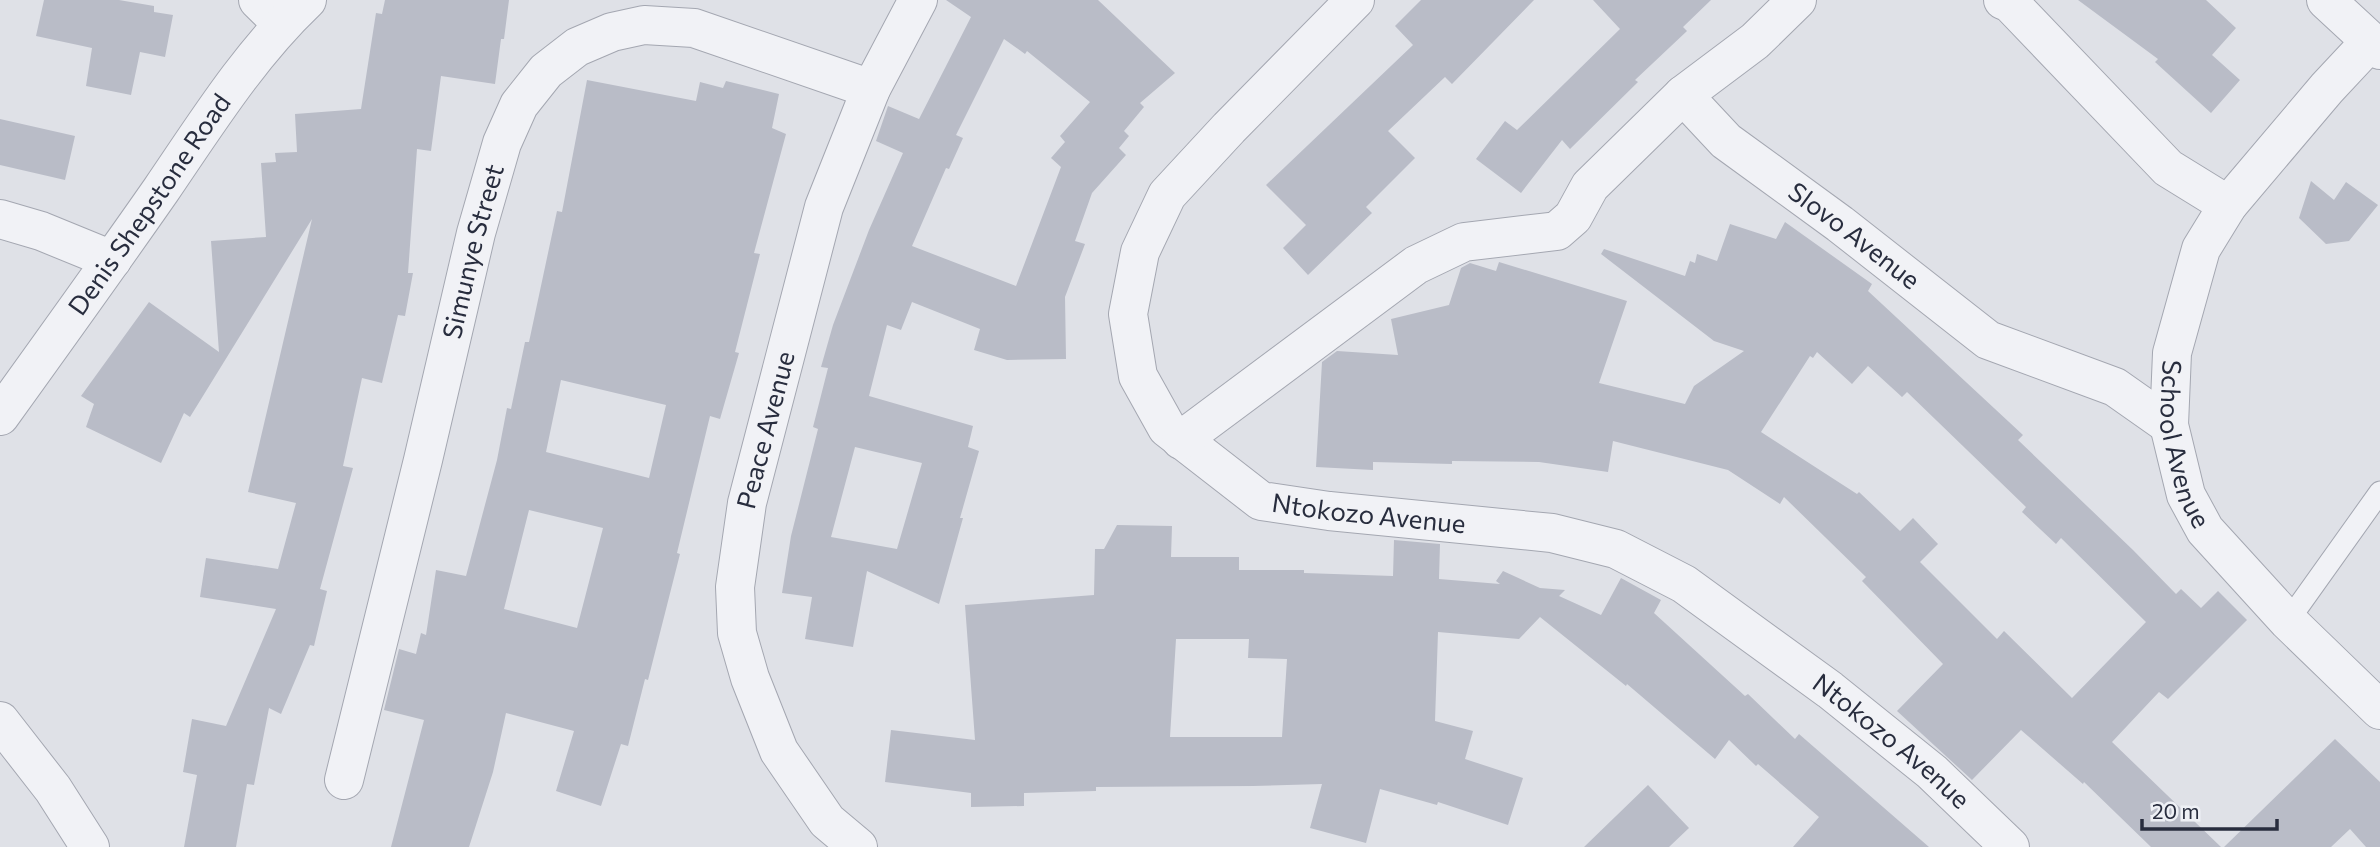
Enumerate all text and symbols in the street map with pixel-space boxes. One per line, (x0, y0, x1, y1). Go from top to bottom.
street label: Denis Shepstone Road (61, 87, 236, 320)
street label: Simunye Street (435, 160, 509, 342)
street label: Slovo Avenue (1783, 175, 1927, 295)
street label: Peace Avenue (729, 348, 800, 512)
street label: School Avenue (2154, 359, 2218, 533)
street label: Ntokozo Avenue (1270, 486, 1467, 538)
street label: Ntokozo Avenue (1808, 666, 1977, 814)
scale bar (2142, 788, 2277, 832)
text: 20 m (2152, 798, 2200, 823)

